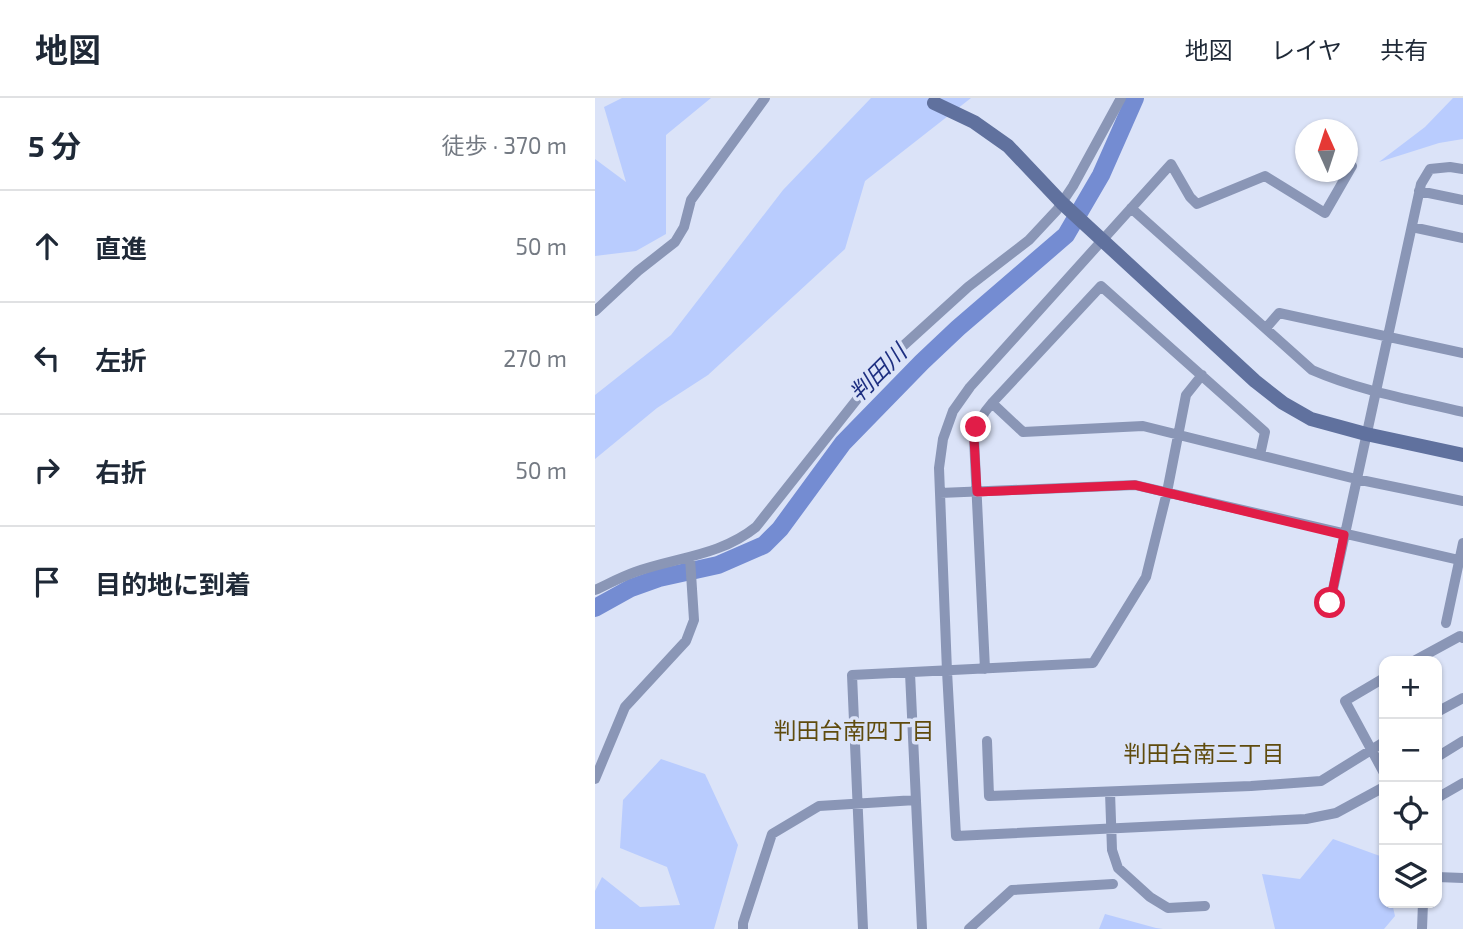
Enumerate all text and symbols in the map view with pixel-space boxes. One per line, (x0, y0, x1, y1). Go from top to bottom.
text: 地図 (35, 29, 101, 69)
text: 地図 (1185, 35, 1233, 64)
text: レイヤ (1271, 35, 1342, 64)
text: 共有 (1380, 35, 1428, 64)
north arrow (1295, 119, 1358, 182)
text: 5 分 (28, 127, 81, 163)
text: 徒歩 · 370 m (442, 131, 567, 159)
icon: ahead (28, 227, 66, 265)
text: 直進 (95, 232, 147, 263)
text: 50 m (516, 232, 567, 260)
water label: 判田川 (843, 336, 914, 407)
icon: left (28, 339, 66, 377)
text: 左折 (95, 344, 147, 375)
text: 270 m (503, 344, 567, 372)
route end (960, 411, 991, 442)
icon: right (28, 451, 66, 489)
text: 右折 (95, 456, 147, 487)
text: 50 m (516, 456, 567, 484)
icon: arrive (28, 563, 66, 601)
text: 目的地に到着 (95, 568, 251, 599)
route start (1314, 587, 1345, 618)
map controls (1379, 656, 1442, 908)
button: + (1379, 656, 1442, 719)
district label: 判田台南四丁目 (774, 716, 935, 744)
button: − (1379, 719, 1442, 782)
district label: 判田台南三丁目 (1124, 739, 1285, 767)
button: locate (1379, 782, 1442, 845)
button: layers (1379, 845, 1442, 908)

